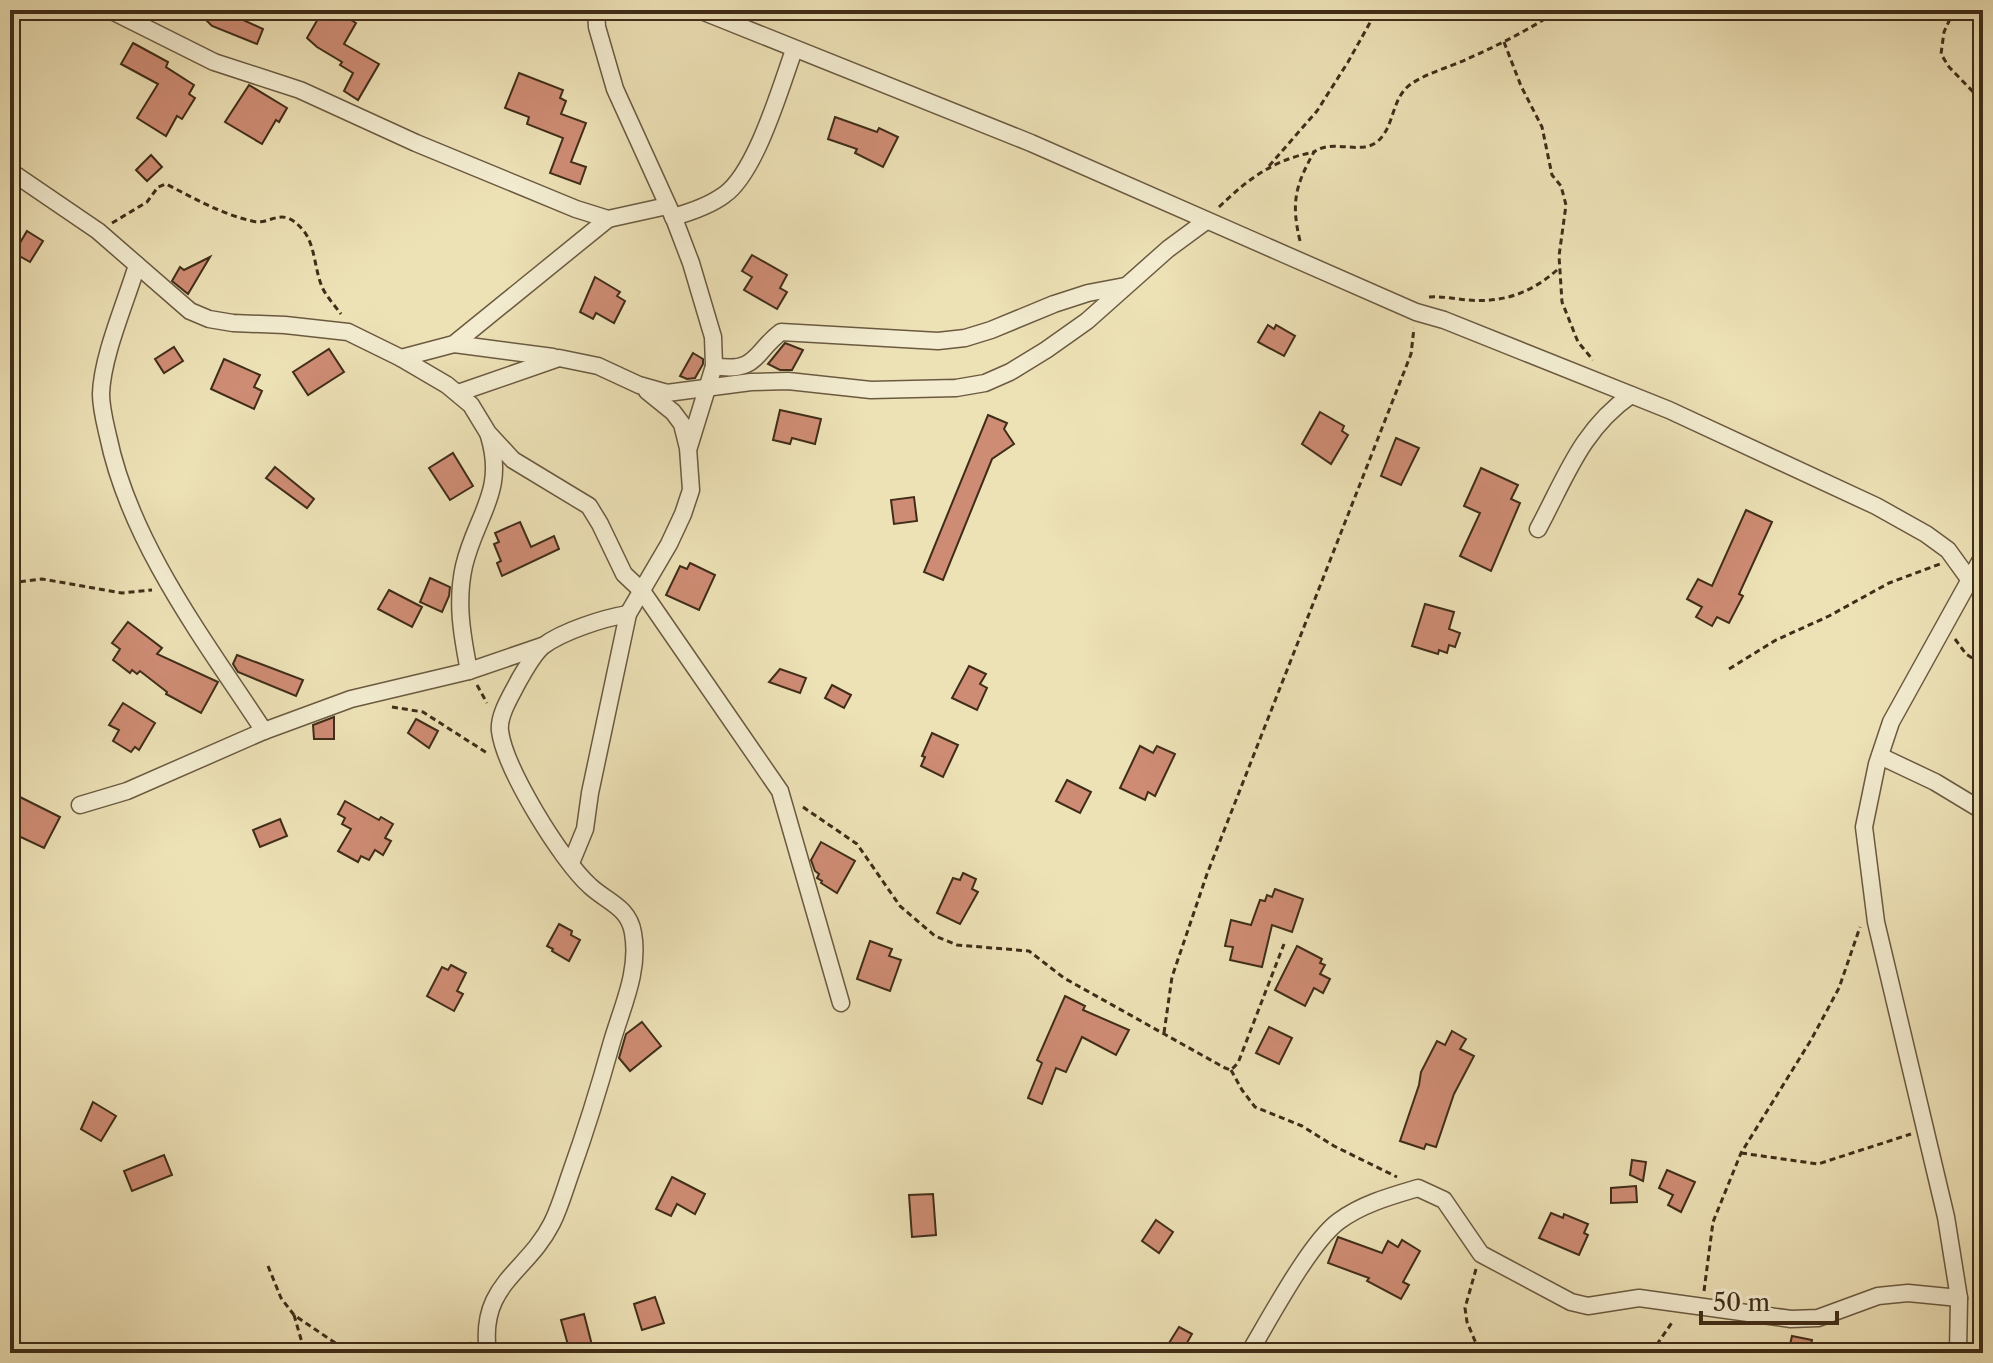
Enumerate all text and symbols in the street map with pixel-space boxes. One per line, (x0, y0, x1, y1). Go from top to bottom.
scale bar (1701, 1275, 1837, 1325)
text: 50 m (1713, 1288, 1770, 1317)

